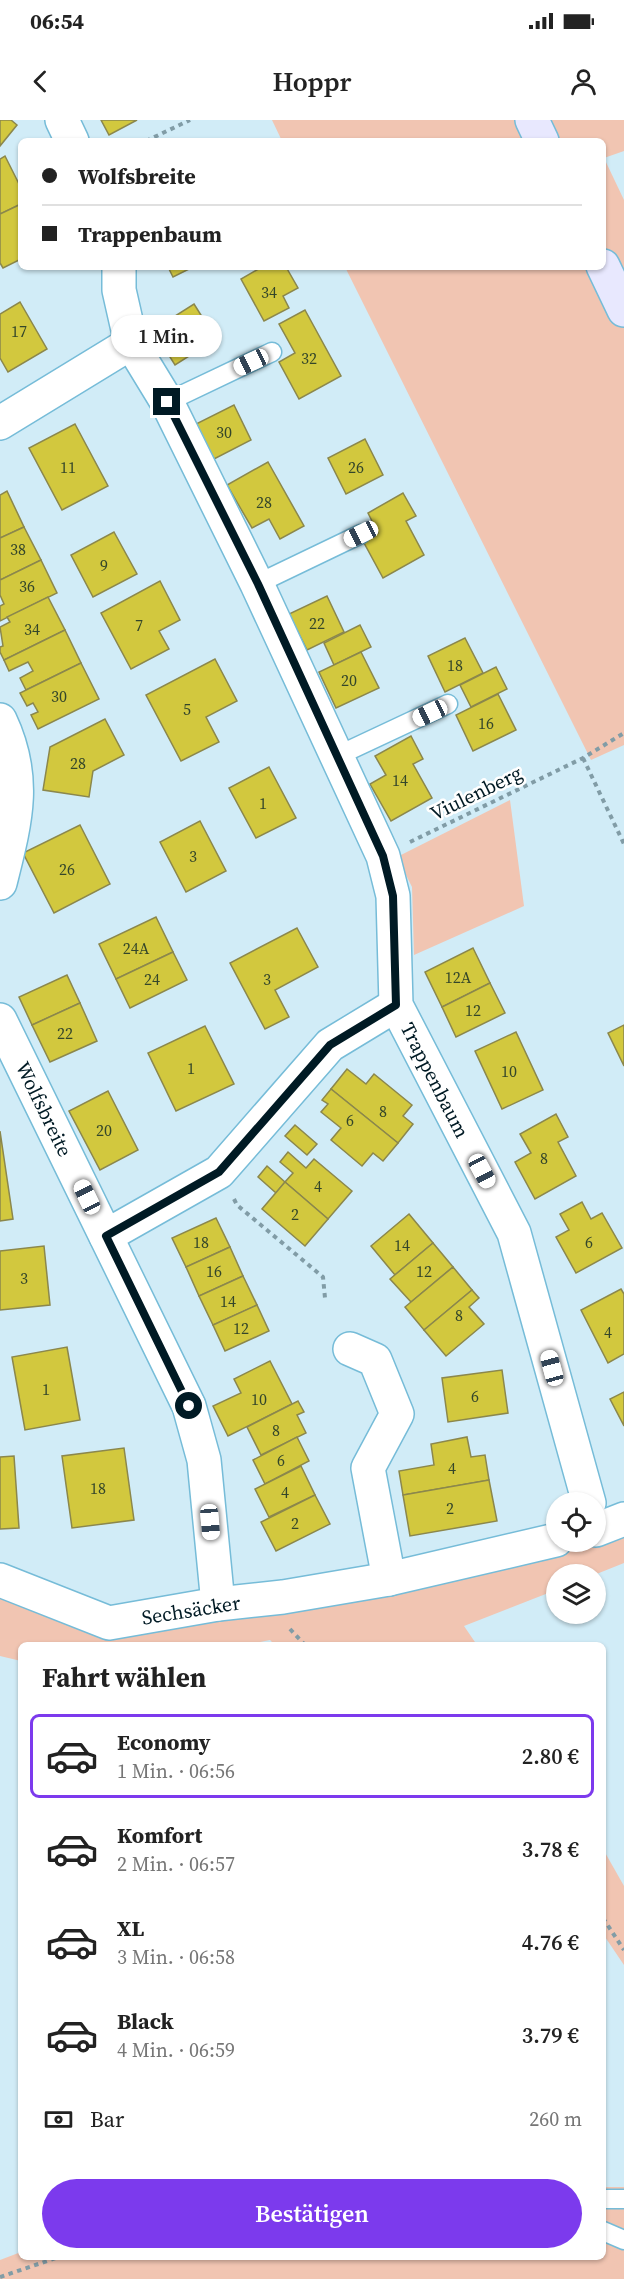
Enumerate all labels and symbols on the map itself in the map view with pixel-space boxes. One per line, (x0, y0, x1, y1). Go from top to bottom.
house number: 34 (261, 281, 277, 303)
callout: 1 Min. (112, 315, 222, 357)
house number: 17 (11, 320, 27, 342)
car (231, 346, 271, 378)
house number: 32 (301, 347, 317, 369)
route end (153, 388, 180, 415)
house number: 30 (216, 421, 232, 443)
house number: 11 (60, 456, 76, 478)
house number: 26 (348, 456, 364, 478)
house number: 28 (256, 491, 272, 513)
car (341, 518, 381, 550)
house number: 38 (10, 538, 26, 560)
house number: 9 (100, 554, 108, 576)
house number: 36 (19, 575, 35, 597)
house number: 22 (309, 612, 325, 634)
house number: 7 (135, 614, 143, 636)
house number: 34 (24, 618, 40, 640)
house number: 18 (447, 654, 463, 676)
house number: 20 (341, 669, 357, 691)
house number: 30 (51, 685, 67, 707)
car (410, 697, 450, 729)
house number: 5 (183, 698, 191, 720)
house number: 16 (478, 712, 494, 734)
house number: 28 (70, 752, 86, 774)
street label: Viulenberg (425, 759, 527, 827)
house number: 14 (392, 769, 408, 791)
house number: 1 (259, 792, 267, 814)
house number: 3 (189, 845, 197, 867)
house number: 26 (59, 858, 75, 880)
house number: 24A (123, 937, 150, 959)
house number: 12A (445, 966, 472, 988)
house number: 24 (144, 968, 160, 990)
house number: 3 (263, 968, 271, 990)
house number: 12 (465, 999, 481, 1021)
street label: Trappenbaum (394, 1017, 476, 1143)
house number: 22 (57, 1022, 73, 1044)
street label: Wolfsbreite (9, 1057, 79, 1161)
house number: 1 (187, 1057, 195, 1079)
house number: 10 (501, 1060, 517, 1082)
house number: 8 (379, 1100, 387, 1122)
house number: 6 (346, 1109, 354, 1131)
house number: 20 (96, 1119, 112, 1141)
house number: 8 (540, 1147, 548, 1169)
car (466, 1151, 498, 1191)
house number: 4 (314, 1175, 322, 1197)
car (71, 1177, 103, 1217)
house number: 2 (291, 1203, 299, 1225)
house number: 18 (193, 1231, 209, 1253)
house number: 6 (585, 1231, 593, 1253)
house number: 14 (394, 1234, 410, 1256)
house number: 16 (206, 1260, 222, 1282)
house number: 12 (416, 1260, 432, 1282)
house number: 3 (20, 1267, 28, 1289)
house number: 14 (220, 1290, 236, 1312)
house number: 8 (455, 1304, 463, 1326)
house number: 12 (233, 1317, 249, 1339)
house number: 4 (604, 1321, 612, 1343)
car (539, 1348, 565, 1388)
house number: 1 (42, 1378, 50, 1400)
house number: 6 (471, 1385, 479, 1407)
house number: 10 (251, 1388, 267, 1410)
route start (175, 1392, 202, 1419)
house number: 8 (272, 1419, 280, 1441)
house number: 6 (277, 1449, 285, 1471)
house number: 4 (448, 1457, 456, 1479)
house number: 18 (90, 1477, 106, 1499)
house number: 4 (281, 1481, 289, 1503)
house number: 2 (446, 1497, 454, 1519)
car (199, 1503, 221, 1541)
house number: 2 (291, 1512, 299, 1534)
street label: Sechsäcker (140, 1588, 243, 1632)

